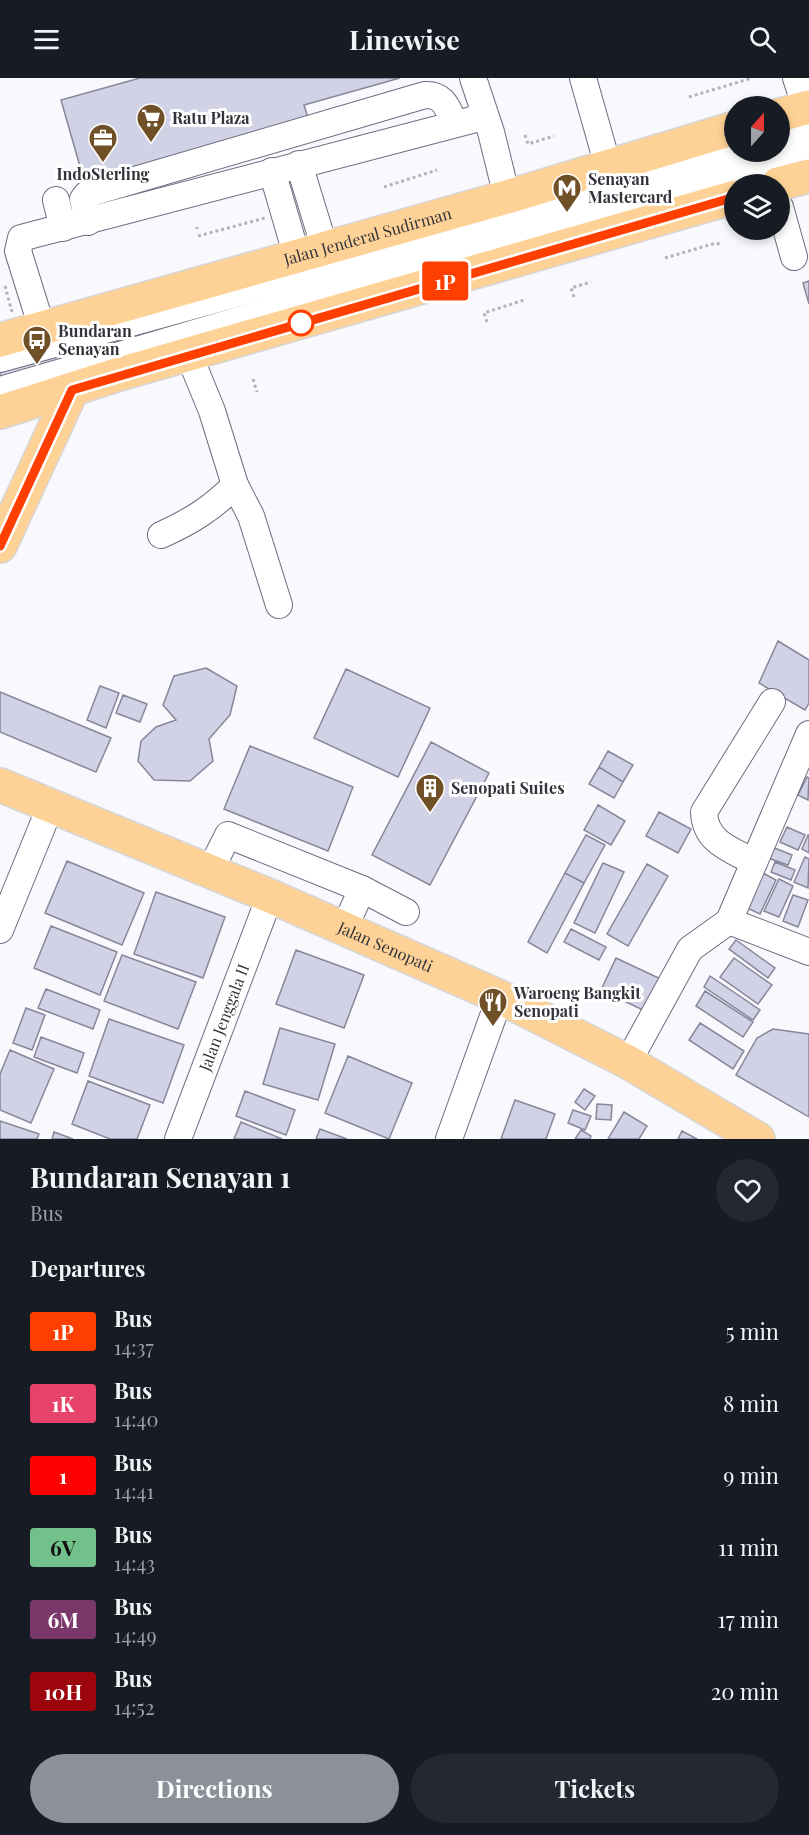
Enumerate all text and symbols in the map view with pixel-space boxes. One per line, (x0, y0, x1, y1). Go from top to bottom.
text: Linewise (349, 21, 460, 57)
icon: menu (30, 23, 63, 56)
icon: search (746, 23, 779, 56)
north arrow (724, 96, 790, 162)
map controls (724, 96, 790, 240)
supermarket icon: Ratu Plaza (135, 102, 167, 144)
place label: Ratu Plaza (172, 107, 250, 128)
office icon: IndoSterling (87, 122, 119, 164)
place label: IndoSterling (57, 163, 150, 184)
place label: Senayan Mastercard (588, 168, 673, 207)
metro station icon: Senayan Mastercard (551, 172, 583, 214)
button: layers (724, 174, 790, 240)
street label: Jalan Jenderal Sudirman (280, 202, 454, 270)
line badge: 1P (418, 262, 472, 300)
text: 1P (434, 267, 456, 295)
unlabelled marker (288, 310, 314, 336)
place label: Bundaran Senayan (58, 320, 132, 359)
bus stop icon: Bundaran Senayan (21, 324, 53, 366)
building icon: Senopati Suites (414, 772, 446, 814)
place label: Senopati Suites (451, 777, 565, 798)
street label: Jalan Senopati (334, 916, 437, 976)
street label: Jalan Jenggala II (193, 961, 253, 1075)
place label: Waroeng Bangkit Senopati (513, 982, 641, 1021)
restaurant icon: Waroeng Bangkit Senopati (477, 986, 509, 1028)
text: Bundaran Senayan 1 (30, 1158, 290, 1195)
button: heart (716, 1159, 779, 1222)
text: Bus (30, 1199, 63, 1226)
text: Departures (30, 1253, 145, 1283)
text: Bus (114, 1303, 152, 1333)
text: 5 min (726, 1316, 779, 1346)
text: 1P (52, 1317, 74, 1345)
text: 14:37 (114, 1333, 154, 1360)
text: Bus (114, 1375, 152, 1405)
text: 8 min (723, 1388, 779, 1418)
text: 1K (51, 1389, 75, 1417)
text: 14:40 (114, 1405, 158, 1432)
text: Bus (114, 1447, 152, 1477)
text: 9 min (723, 1460, 779, 1490)
text: 1 (59, 1461, 67, 1489)
text: 14:41 (114, 1477, 154, 1504)
text: Bus (114, 1519, 152, 1549)
text: 11 min (718, 1532, 779, 1562)
text: 6V (50, 1533, 76, 1561)
text: 14:43 (114, 1549, 155, 1576)
text: Bus (114, 1591, 152, 1621)
text: 17 min (718, 1604, 779, 1634)
text: 6M (47, 1605, 79, 1633)
text: 14:49 (114, 1621, 157, 1648)
text: Bus (114, 1663, 152, 1693)
text: 20 min (711, 1676, 779, 1706)
text: 10H (44, 1677, 82, 1705)
text: 14:52 (114, 1693, 154, 1720)
button: Directions (30, 1754, 399, 1823)
button: Tickets (411, 1754, 779, 1823)

